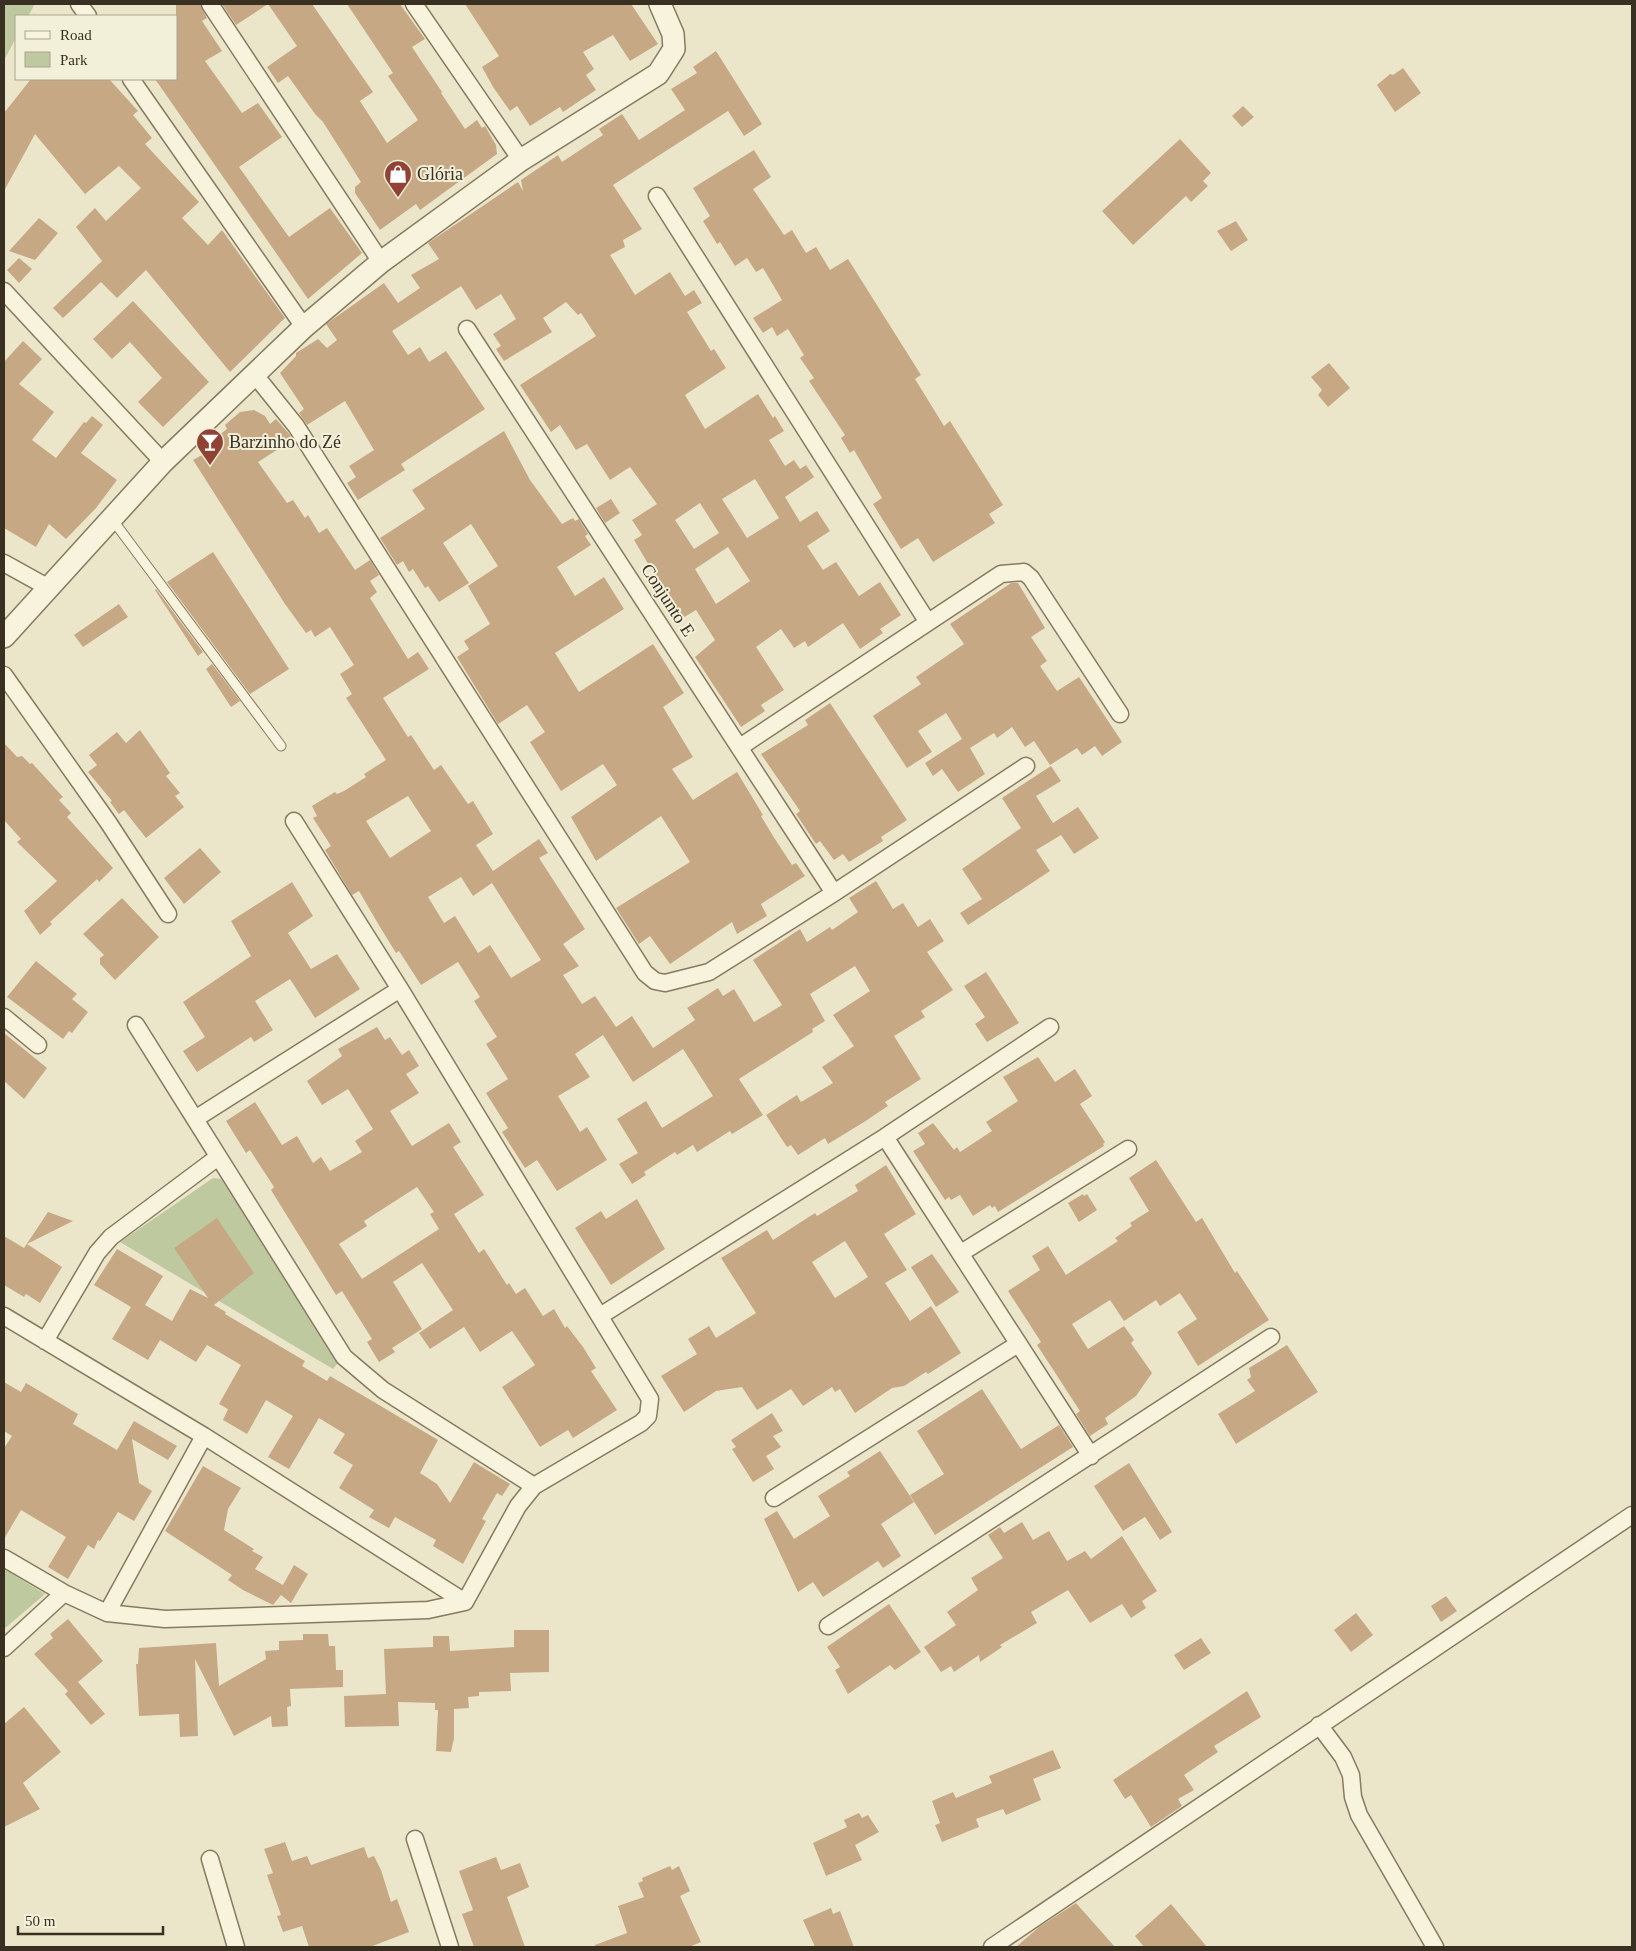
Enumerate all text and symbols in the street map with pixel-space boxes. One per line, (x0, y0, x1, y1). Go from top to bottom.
legend (15, 15, 178, 80)
text: Road (60, 27, 92, 43)
text: Park (60, 52, 88, 68)
shop icon: Glória (383, 159, 413, 198)
place label: Glória (417, 164, 463, 184)
bar icon: Barzinho do Zé (195, 427, 225, 466)
place label: Barzinho do Zé (229, 432, 341, 452)
street label: Conjunto E (637, 560, 699, 640)
scale bar (18, 1904, 162, 1936)
text: 50 m (25, 1913, 56, 1929)

